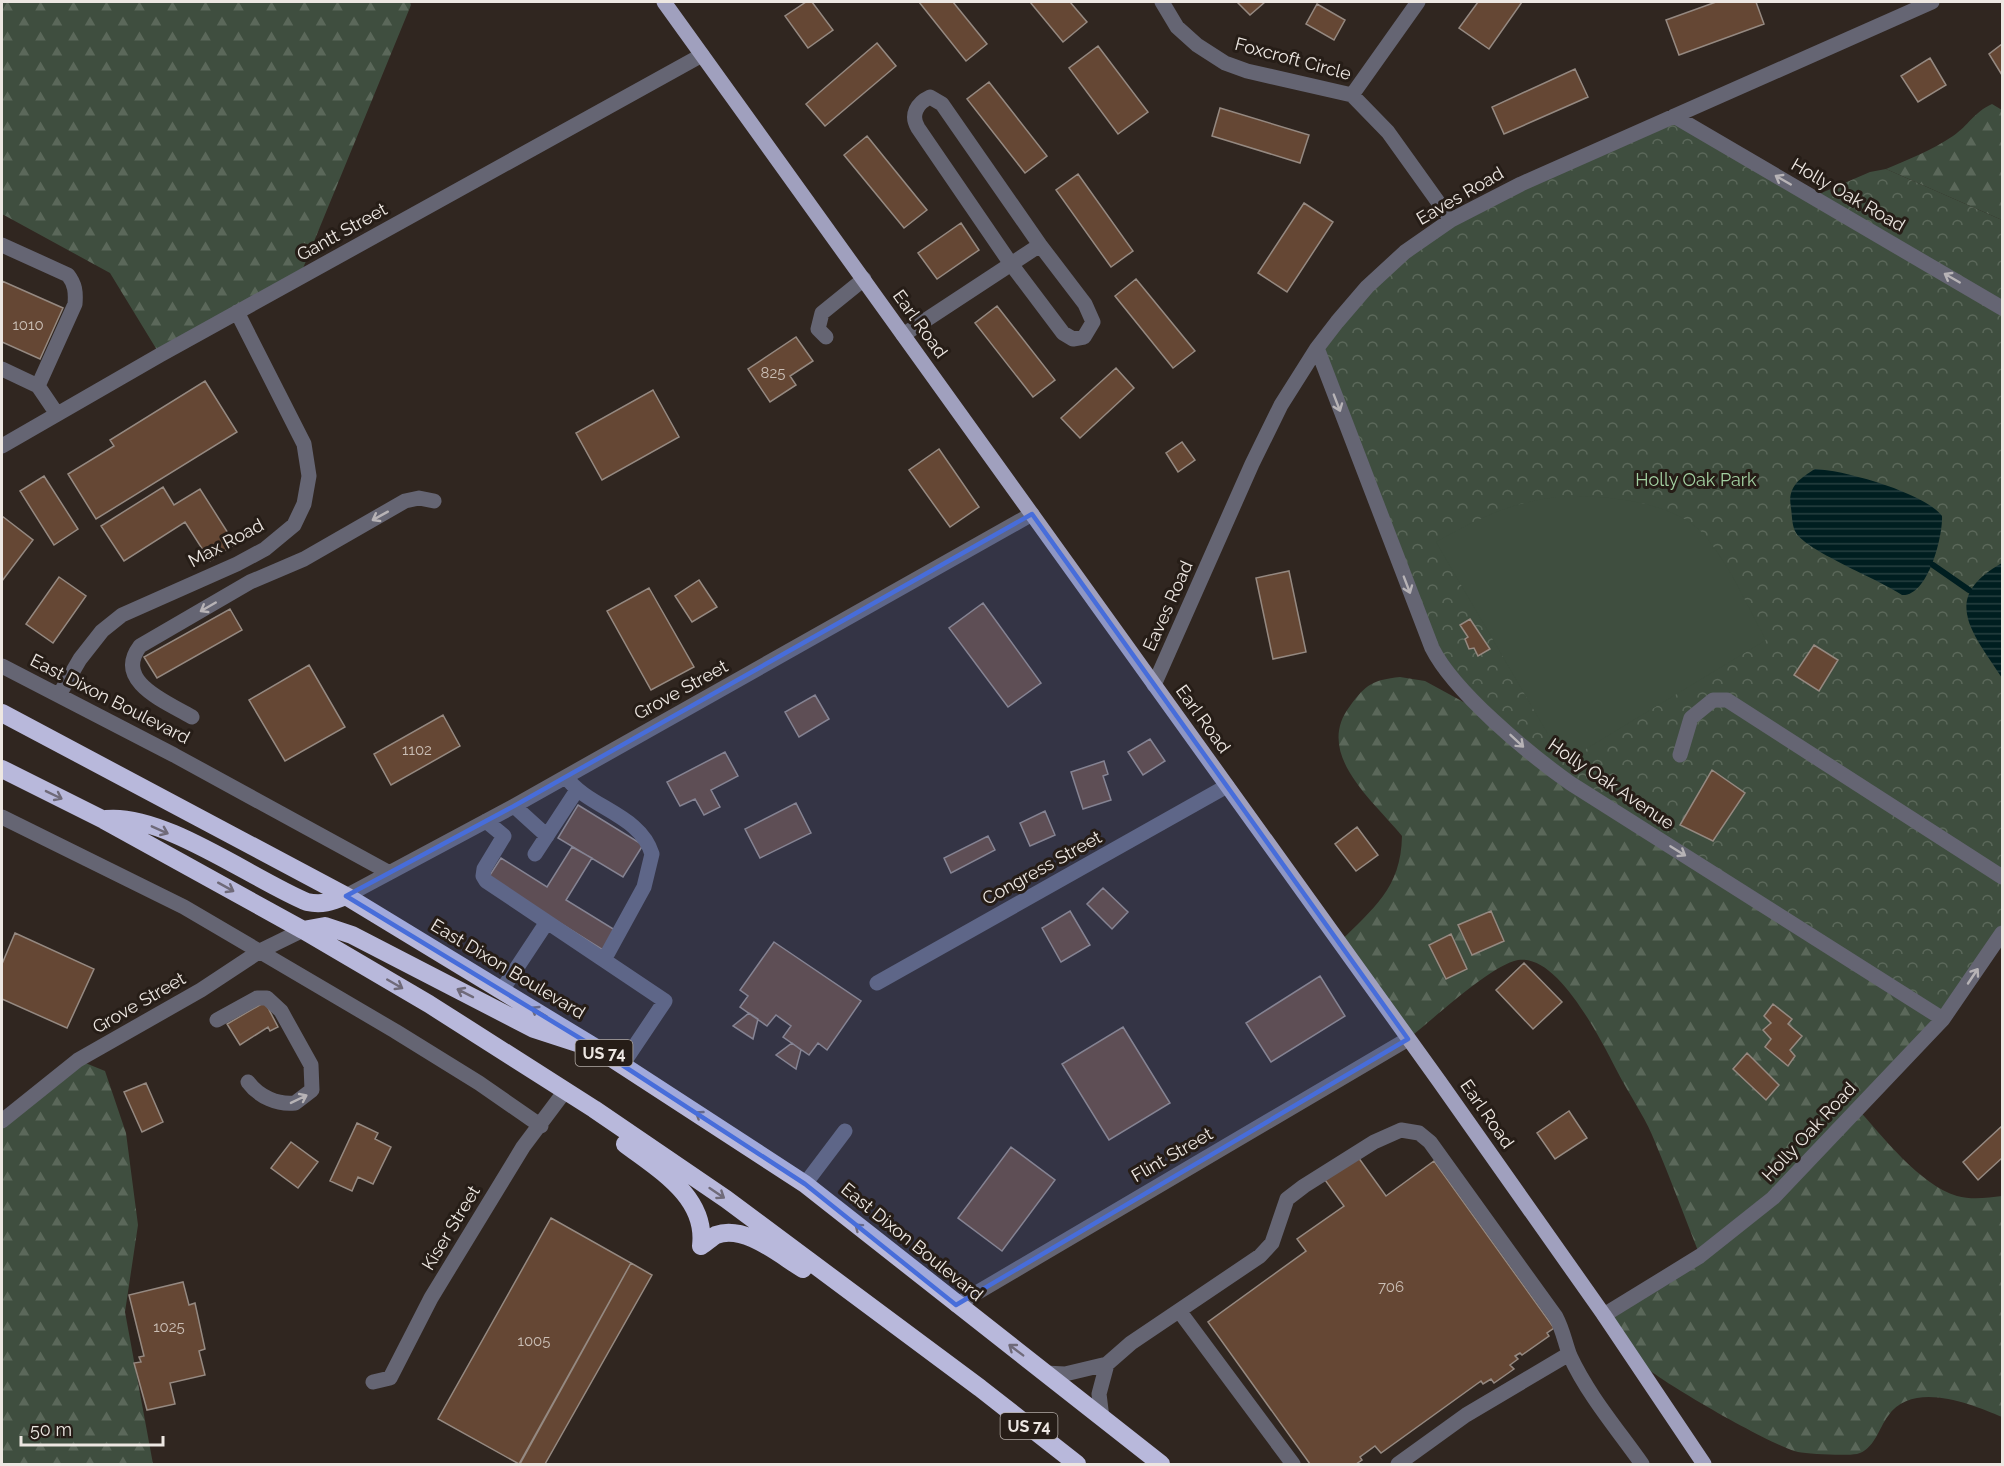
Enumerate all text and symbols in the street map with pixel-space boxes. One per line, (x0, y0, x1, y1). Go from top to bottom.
street label: Foxcroft Circle (1233, 33, 1354, 84)
street label: Holly Oak Road (1788, 154, 1909, 236)
street label: Eaves Road (1413, 162, 1507, 229)
one-way arrow (1775, 174, 1793, 185)
street label: Gantt Street (293, 198, 390, 265)
one-way arrow (1944, 272, 1961, 284)
street label: Earl Road (889, 286, 952, 362)
house number: 1010 (12, 316, 44, 334)
house number: 825 (761, 364, 785, 382)
one-way arrow (1333, 393, 1344, 411)
park label: Holly Oak Park (1635, 469, 1757, 490)
one-way arrow (371, 511, 389, 522)
street label: Max Road (184, 514, 267, 571)
street label: Eaves Road (1138, 557, 1197, 654)
one-way arrow (1403, 575, 1414, 593)
one-way arrow (199, 602, 217, 613)
street label: East Dixon Boulevard (27, 649, 194, 748)
street label: Grove Street (630, 655, 731, 724)
street label: Earl Road (1172, 681, 1235, 757)
one-way arrow (1510, 734, 1525, 748)
street label: Holly Oak Avenue (1544, 734, 1679, 834)
house number: 1102 (402, 741, 432, 759)
one-way arrow (44, 790, 62, 801)
one-way arrow (150, 825, 169, 836)
street label: Congress Street (978, 826, 1105, 909)
one-way arrow (1669, 845, 1686, 857)
one-way arrow (216, 882, 234, 893)
street label: East Dixon Boulevard (427, 914, 589, 1023)
street label: Grove Street (89, 968, 189, 1038)
one-way arrow (1967, 968, 1979, 985)
one-way arrow (386, 978, 403, 990)
one-way arrow (457, 987, 475, 999)
one-way arrow (531, 1006, 548, 1018)
road number: US 74 (576, 1040, 632, 1066)
street label: Earl Road (1456, 1075, 1519, 1152)
street label: Holly Oak Road (1757, 1078, 1860, 1186)
one-way arrow (289, 1093, 307, 1104)
one-way arrow (695, 1111, 712, 1123)
street label: Flint Street (1127, 1123, 1216, 1186)
street label: East Dixon Boulevard (837, 1178, 987, 1305)
street label: Kiser Street (417, 1182, 484, 1274)
one-way arrow (708, 1187, 725, 1199)
one-way arrow (855, 1223, 871, 1236)
house number: 706 (1378, 1278, 1404, 1296)
house number: 1025 (153, 1318, 185, 1336)
house number: 1005 (518, 1332, 550, 1350)
one-way arrow (1008, 1344, 1024, 1357)
scale bar (21, 1409, 164, 1447)
road number: US 74 (1000, 1413, 1058, 1439)
text: 50 m (30, 1419, 72, 1440)

